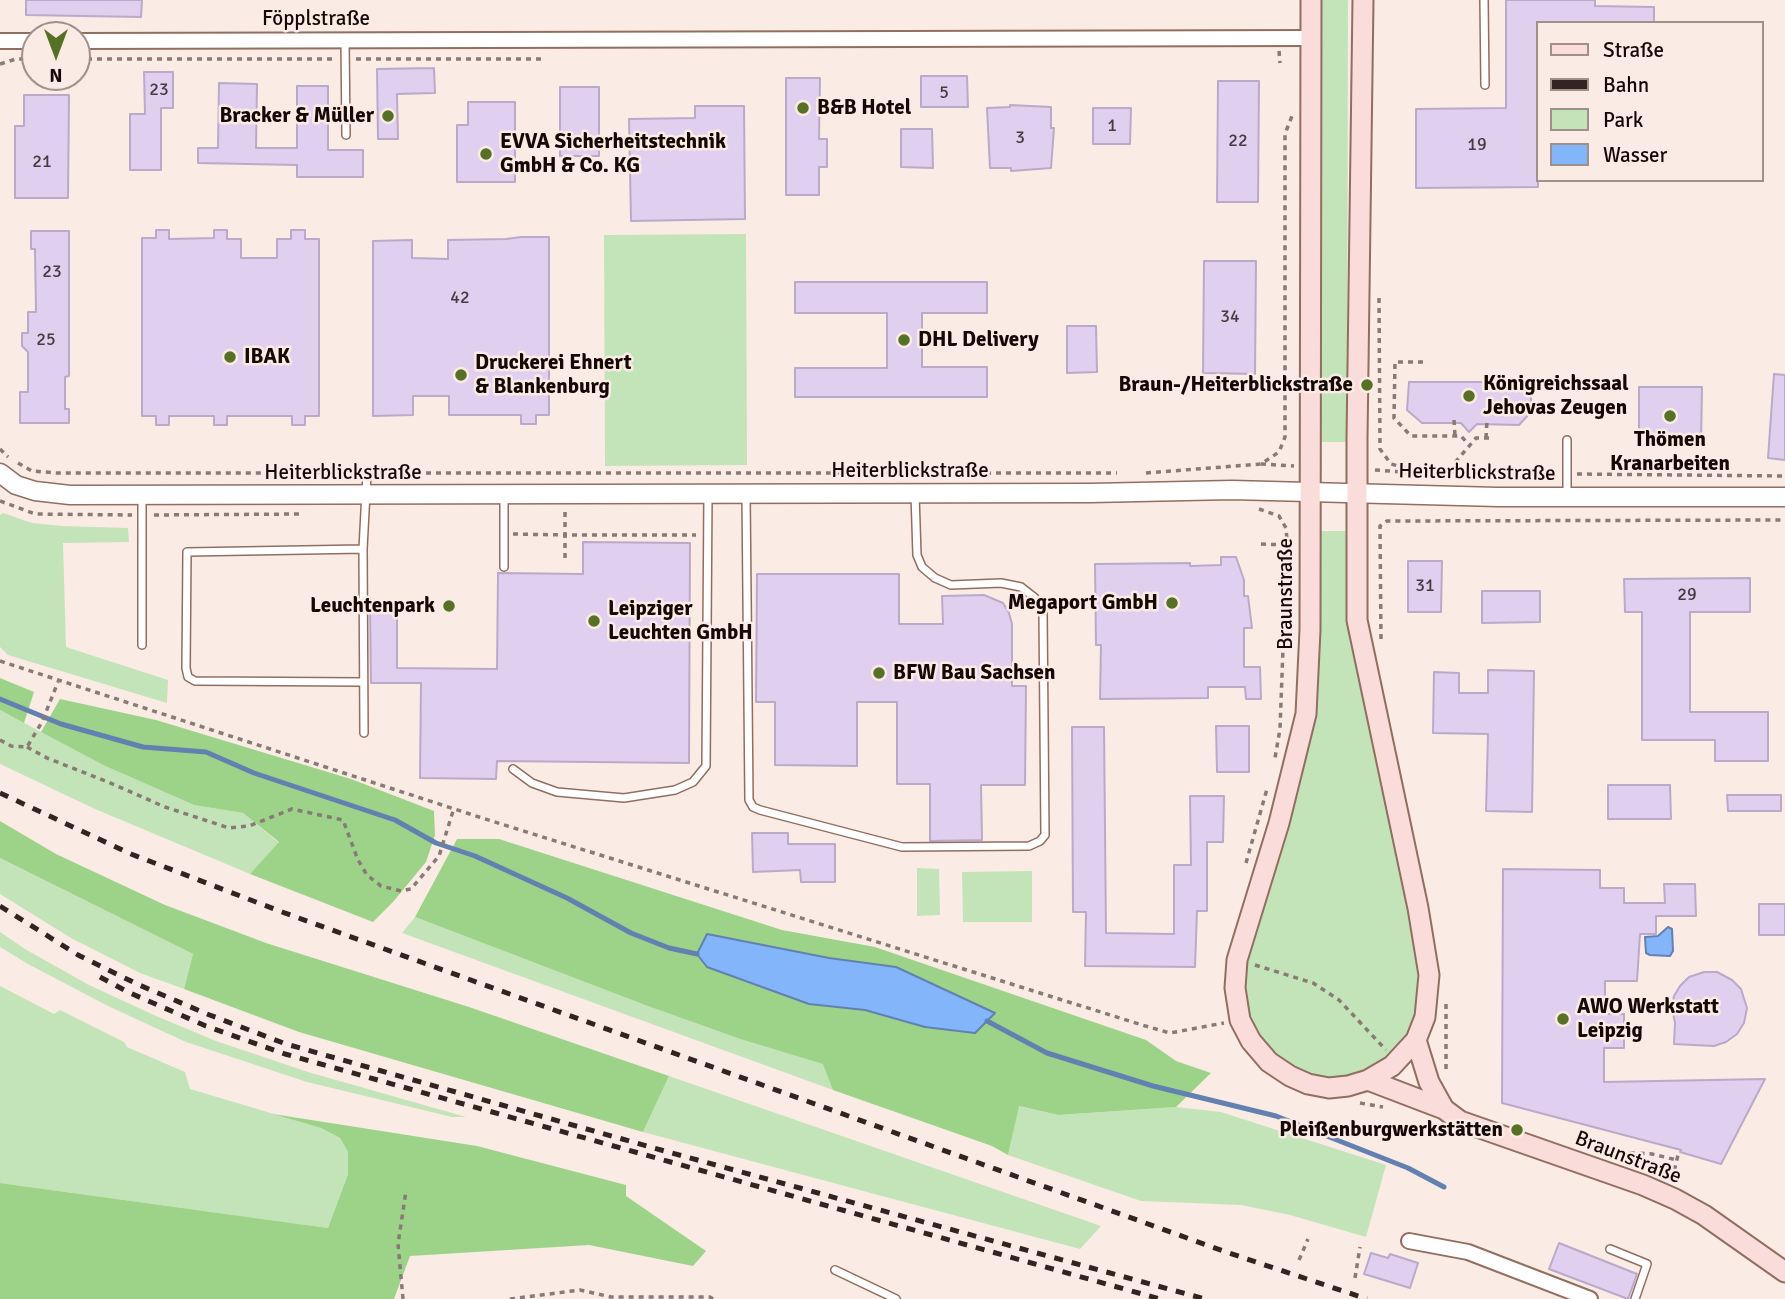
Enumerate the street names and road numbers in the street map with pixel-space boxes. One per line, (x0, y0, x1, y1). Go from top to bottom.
street label: Föpplstraße (262, 6, 370, 32)
street label: Heiterblickstraße (831, 458, 989, 484)
street label: Heiterblickstraße (1398, 459, 1556, 487)
street label: Heiterblickstraße (264, 460, 422, 486)
street label: Braunstraße (1273, 538, 1299, 650)
street label: Braunstraße (1571, 1126, 1685, 1190)

